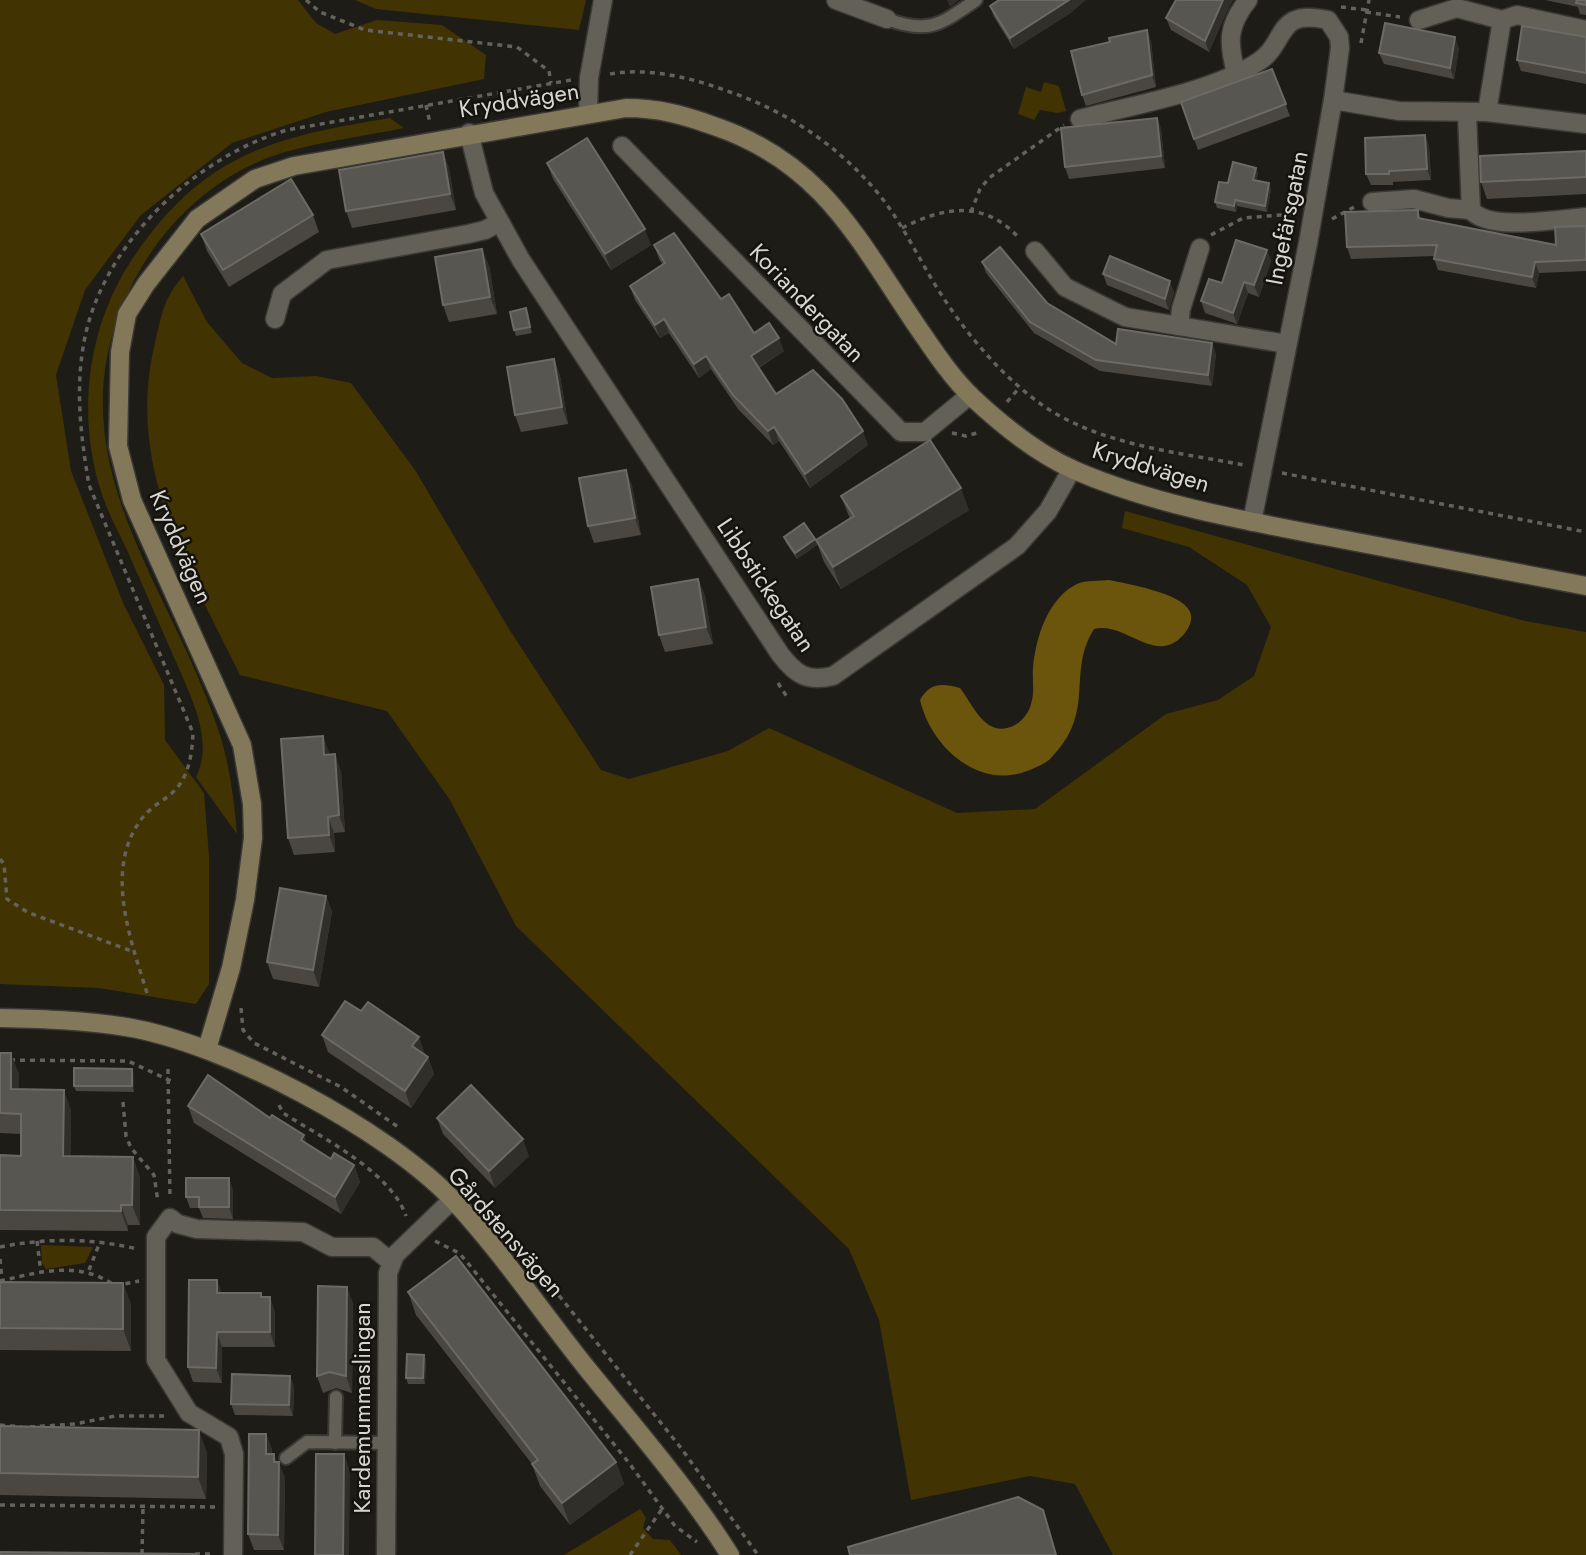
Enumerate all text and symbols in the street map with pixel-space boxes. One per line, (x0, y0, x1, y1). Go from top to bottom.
street label: Kryddvägen (456, 73, 582, 126)
street label: Ingefärsgatan (1256, 148, 1317, 288)
street label: Koriandergatan (741, 235, 873, 370)
street label: Kryddvägen (1088, 432, 1214, 501)
street label: Kryddvägen (141, 484, 222, 609)
street label: Libbstickegatan (709, 511, 824, 659)
street label: Gårdstensvägen (440, 1159, 573, 1305)
street label: Kardemummaslingan (344, 1302, 379, 1514)

